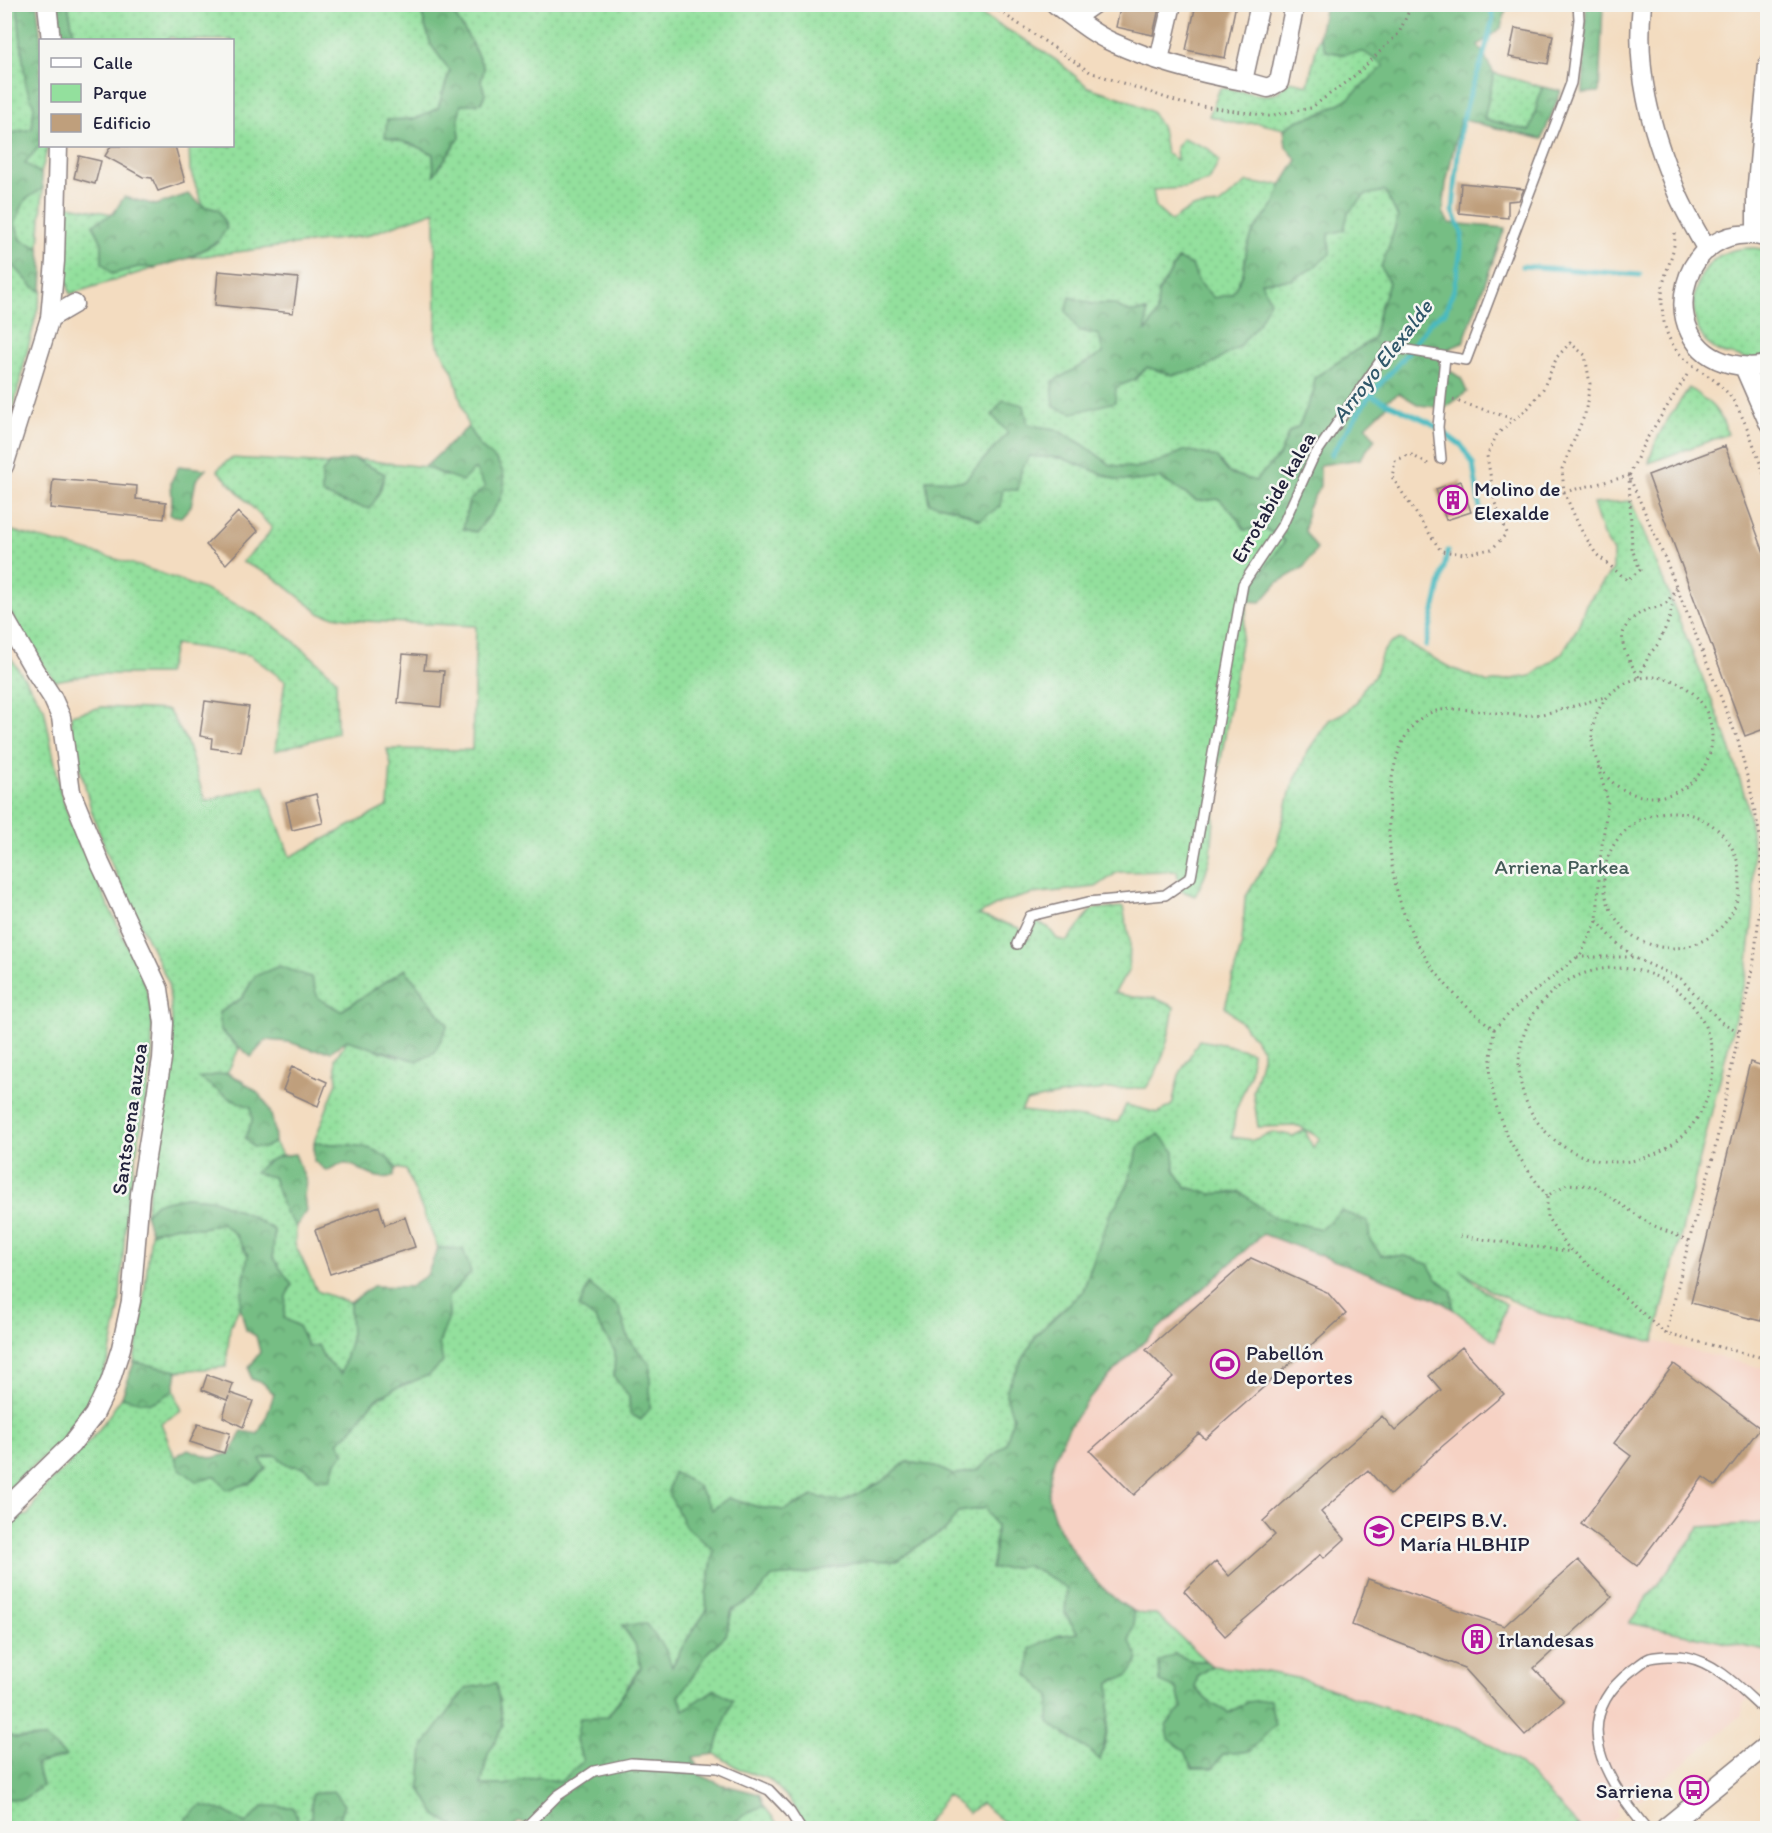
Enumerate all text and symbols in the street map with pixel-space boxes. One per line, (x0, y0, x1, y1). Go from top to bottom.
legend (39, 39, 234, 147)
text: Calle (93, 52, 133, 74)
text: Parque (93, 82, 147, 104)
text: Edificio (93, 112, 151, 134)
water label: Arroyo Elexalde (1326, 293, 1439, 428)
street label: Errotabide kalea (1225, 427, 1321, 567)
place label: Molino de Elexalde (1474, 476, 1561, 525)
building icon: Molino de Elexalde (1437, 484, 1469, 516)
park label: Arriena Parkea (1495, 854, 1629, 879)
street label: Santsoena auzoa (106, 1042, 152, 1196)
place label: Pabellón de Deportes (1246, 1340, 1353, 1389)
sports icon: Pabellón de Deportes (1209, 1348, 1241, 1380)
place label: CPEIPS B.V. María HLBHIP (1400, 1507, 1530, 1556)
school or university icon: CPEIPS B.V. María HLBHIP (1363, 1515, 1395, 1547)
building icon: Irlandesas (1461, 1623, 1493, 1655)
place label: Irlandesas (1498, 1627, 1594, 1652)
bus stop icon: Sarriena (1678, 1774, 1710, 1806)
place label: Sarriena (1596, 1778, 1673, 1803)

